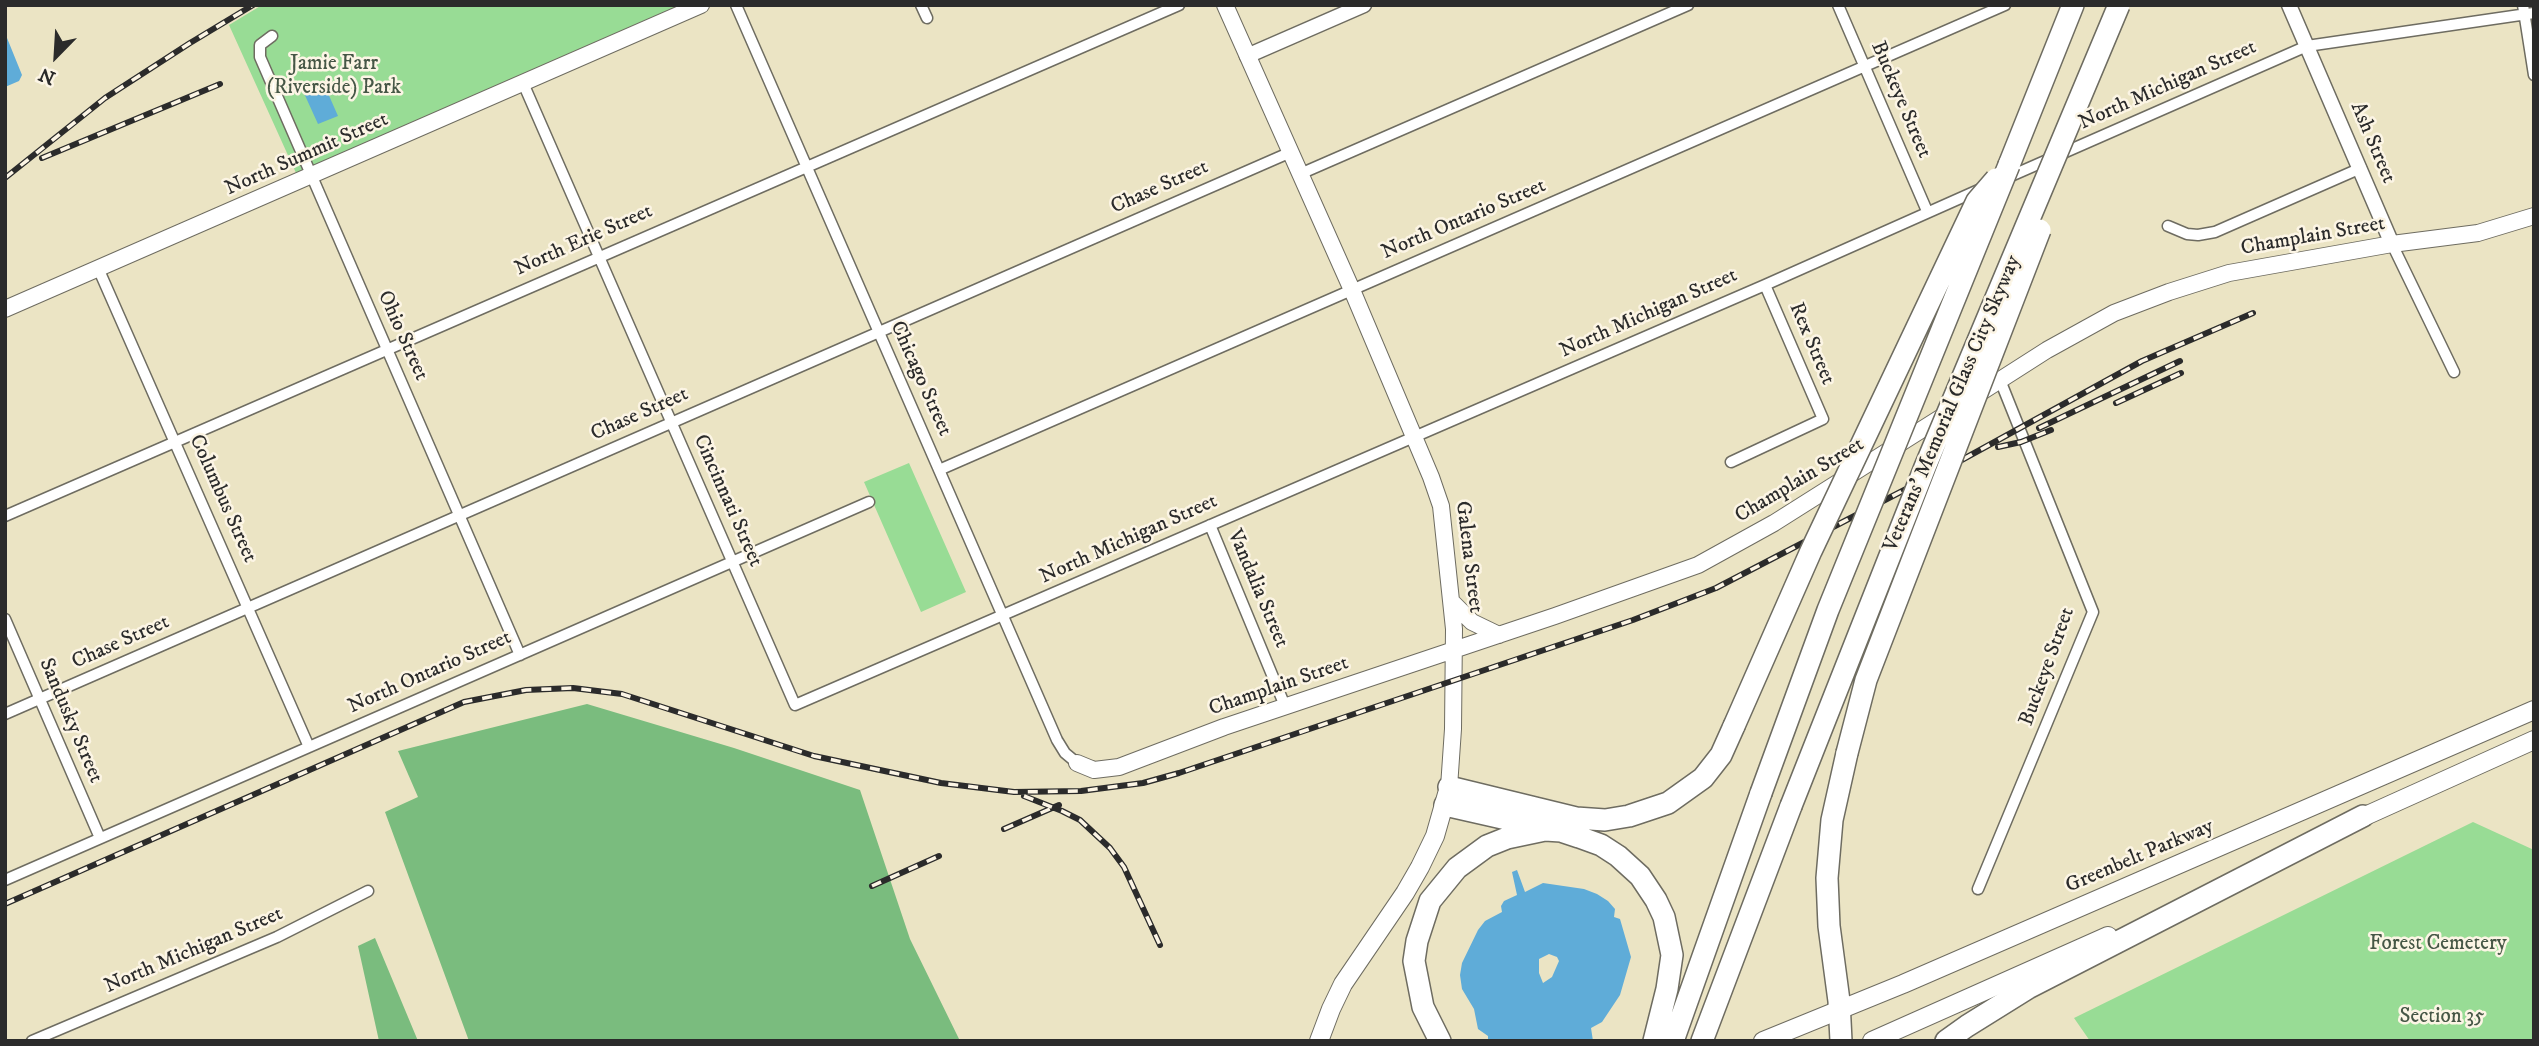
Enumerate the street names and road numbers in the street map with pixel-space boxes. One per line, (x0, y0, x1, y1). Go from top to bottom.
street label: North Michigan Street (2075, 36, 2261, 136)
street label: Buckeye Street (1864, 38, 1936, 162)
street label: Ash Street (2344, 99, 2400, 187)
street label: North Summit Street (222, 108, 392, 202)
street label: Chase Street (1107, 155, 1213, 221)
street label: North Ontario Street (1378, 174, 1550, 266)
street label: North Erie Street (511, 199, 657, 283)
street label: Champlain Street (2239, 212, 2387, 262)
street label: Veterans' Memorial Glass City Skyway (1879, 252, 2027, 556)
street label: North Michigan Street (1556, 264, 1742, 364)
street label: Ohio Street (371, 287, 433, 385)
street label: Rex Street (1782, 299, 1840, 389)
street label: Chicago Street (883, 318, 957, 440)
street label: Chase Street (587, 382, 693, 448)
street label: Columbus Street (183, 431, 261, 567)
street label: Cincinnati Street (687, 431, 767, 571)
street label: Champlain Street (1731, 433, 1869, 529)
street label: North Michigan Street (1036, 490, 1222, 590)
street label: Galena Street (1449, 500, 1487, 614)
street label: Vandalia Street (1221, 526, 1293, 652)
street label: Buckeye Street (2015, 604, 2081, 730)
street label: Chase Street (68, 610, 174, 676)
street label: North Ontario Street (344, 626, 516, 720)
street label: Champlain Street (1206, 651, 1352, 723)
street label: Sandusky Street (32, 655, 108, 787)
street label: Greenbelt Parkway (2062, 814, 2218, 900)
street label: North Michigan Street (101, 902, 287, 1000)

